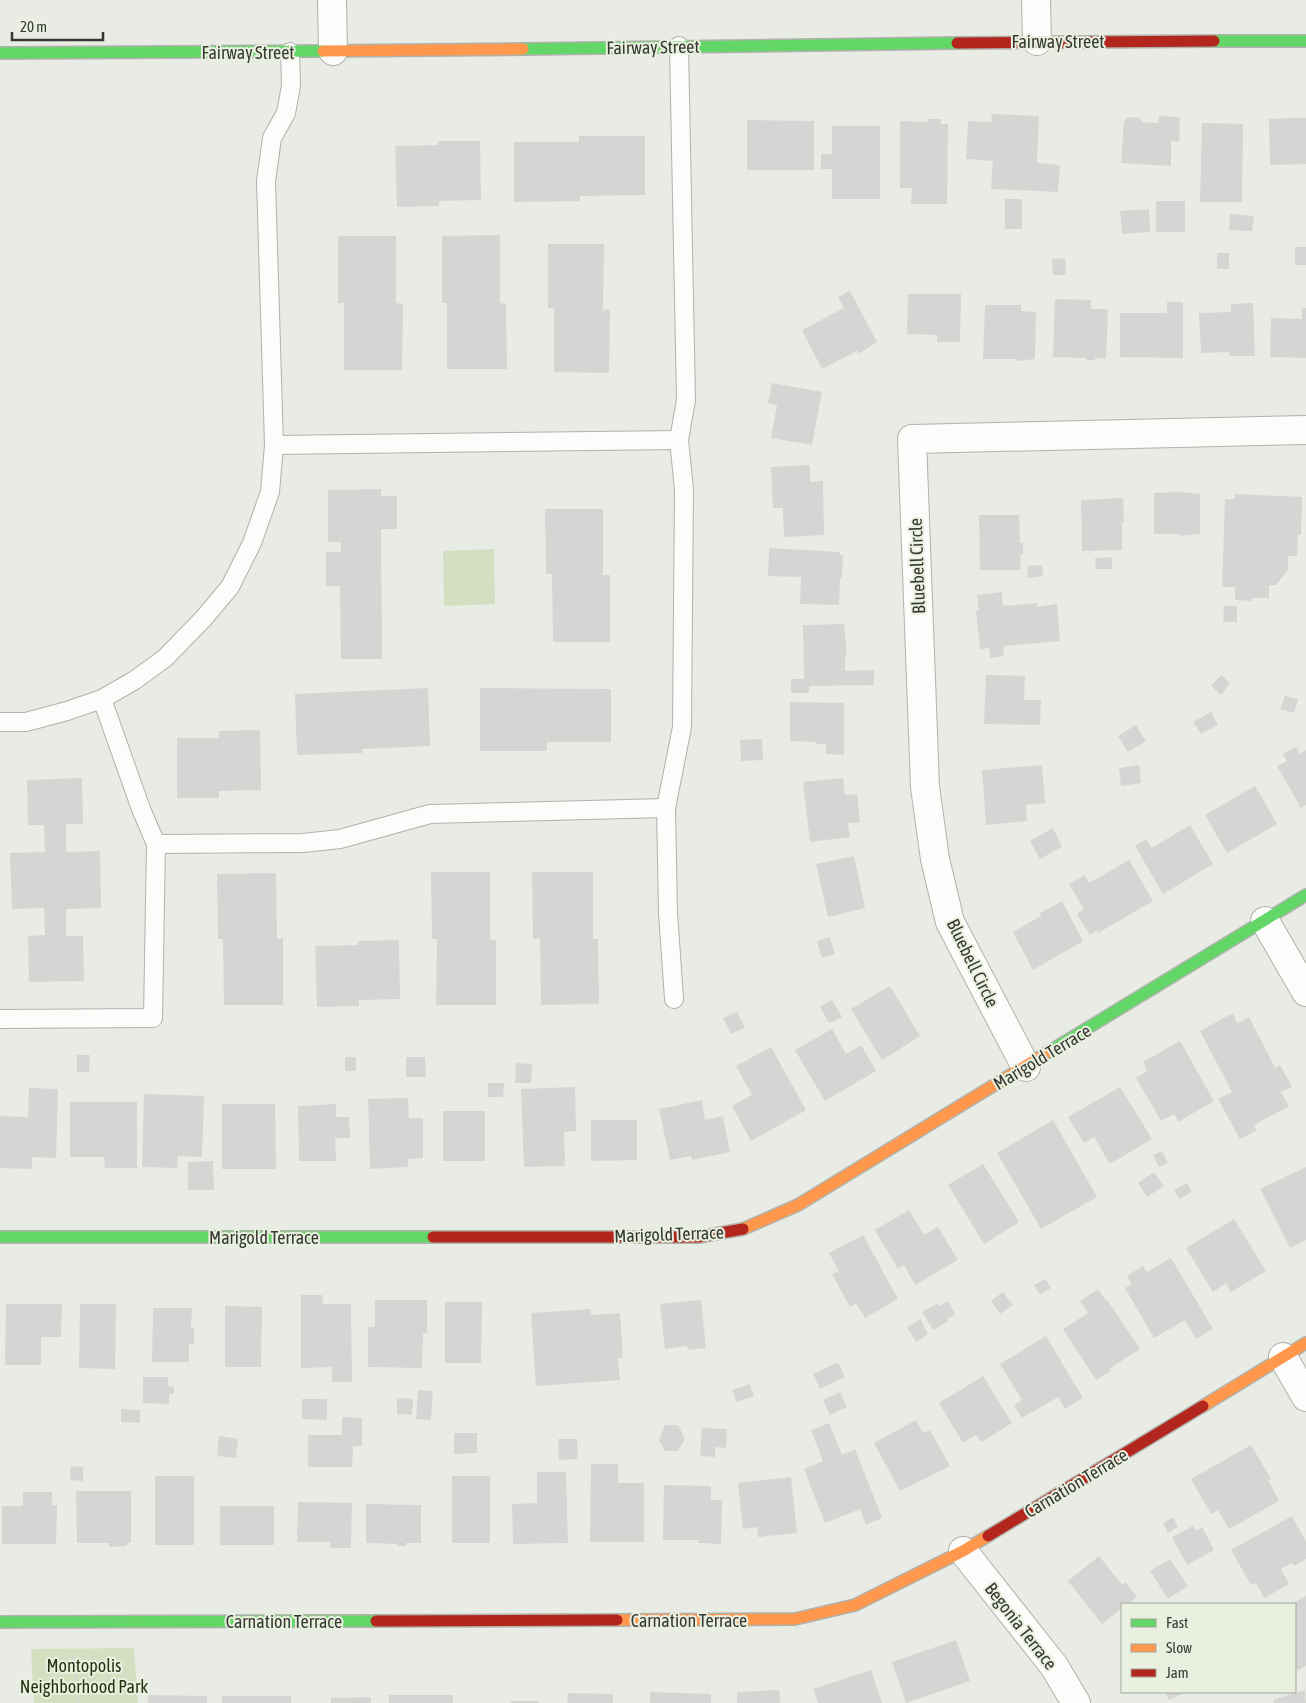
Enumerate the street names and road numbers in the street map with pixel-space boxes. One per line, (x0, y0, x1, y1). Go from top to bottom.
street label: Fairway Street (1011, 31, 1105, 52)
street label: Fairway Street (606, 36, 700, 58)
street label: Fairway Street (201, 42, 295, 63)
street label: Bluebell Circle (905, 518, 929, 614)
street label: Bluebell Circle (943, 915, 1003, 1011)
street label: Marigold Terrace (990, 1020, 1094, 1094)
street label: Marigold Terrace (614, 1222, 724, 1246)
street label: Marigold Terrace (209, 1227, 319, 1248)
street label: Carnation Terrace (1021, 1444, 1131, 1522)
street label: Begonia Terrace (980, 1578, 1062, 1674)
street label: Carnation Terrace (631, 1610, 747, 1631)
street label: Carnation Terrace (226, 1611, 342, 1632)

